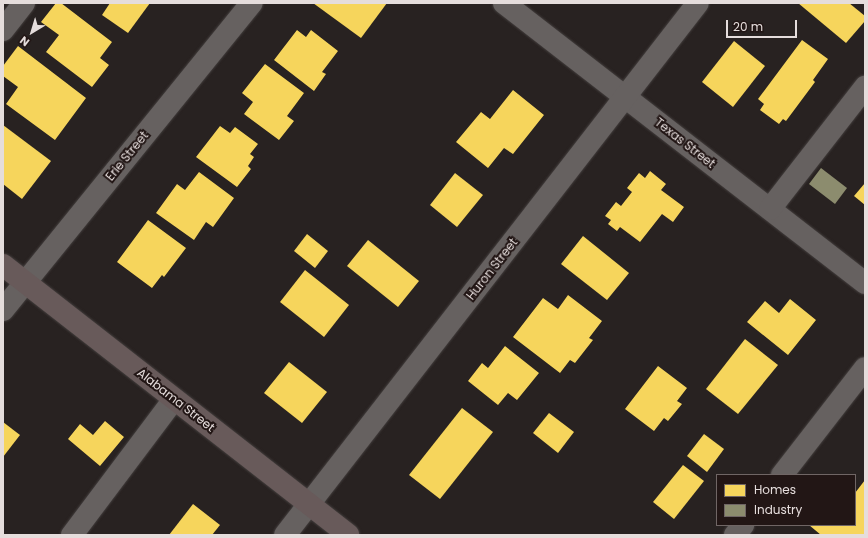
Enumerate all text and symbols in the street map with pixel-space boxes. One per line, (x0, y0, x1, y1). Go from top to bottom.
north arrow (12, 12, 52, 52)
scale bar (728, 12, 799, 38)
text: 20 m (733, 18, 763, 35)
text: N (16, 33, 33, 50)
street label: Texas Street (652, 115, 718, 171)
street label: Erie Street (103, 128, 151, 184)
street label: Huron Street (463, 235, 521, 303)
street label: Alabama Street (134, 365, 218, 435)
legend (716, 474, 856, 526)
text: Homes (754, 481, 796, 498)
text: Industry (754, 501, 802, 518)

